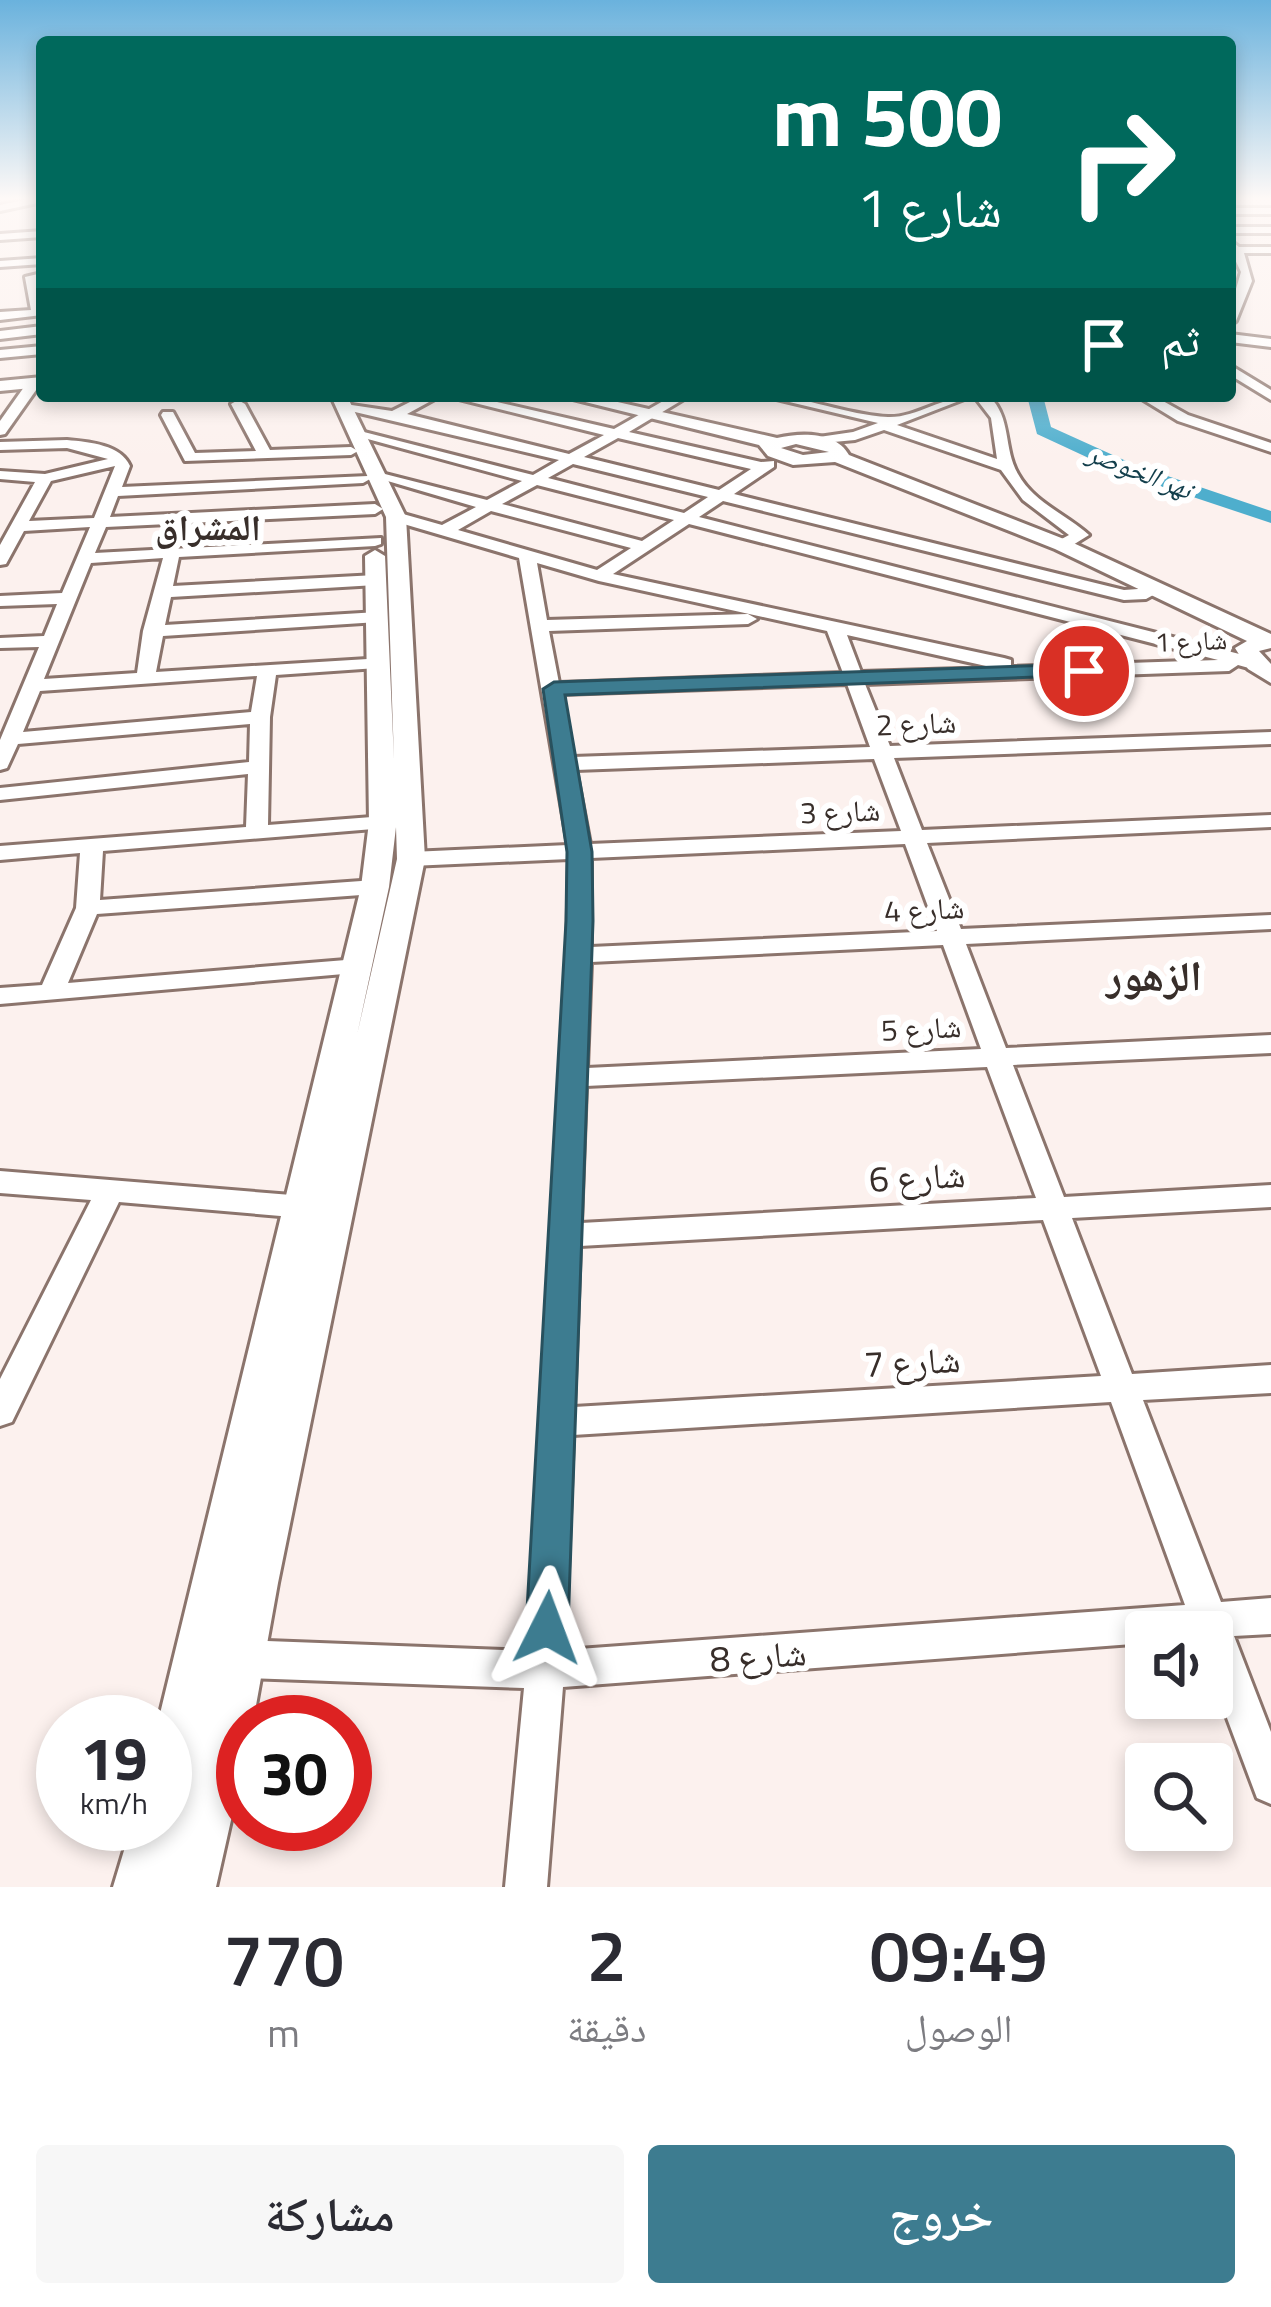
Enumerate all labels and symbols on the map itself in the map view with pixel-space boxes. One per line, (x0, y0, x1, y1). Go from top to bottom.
water label: نهر الخوصر (1080, 431, 1202, 510)
district label: المشراق (155, 499, 261, 554)
street label: شارع 1 (1154, 618, 1228, 662)
pin (1033, 620, 1135, 722)
street label: شارع 2 (875, 699, 957, 747)
street label: شارع 3 (799, 787, 881, 835)
street label: شارع 4 (883, 884, 965, 934)
district label: الزهور (1104, 943, 1202, 1007)
street label: شارع 5 (880, 1003, 962, 1053)
street label: شارع 6 (867, 1146, 967, 1206)
street label: شارع 7 (862, 1331, 962, 1391)
position arrow (484, 1565, 610, 1691)
street label: شارع 8 (708, 1624, 808, 1686)
speed limit sign: 30 (216, 1695, 372, 1851)

